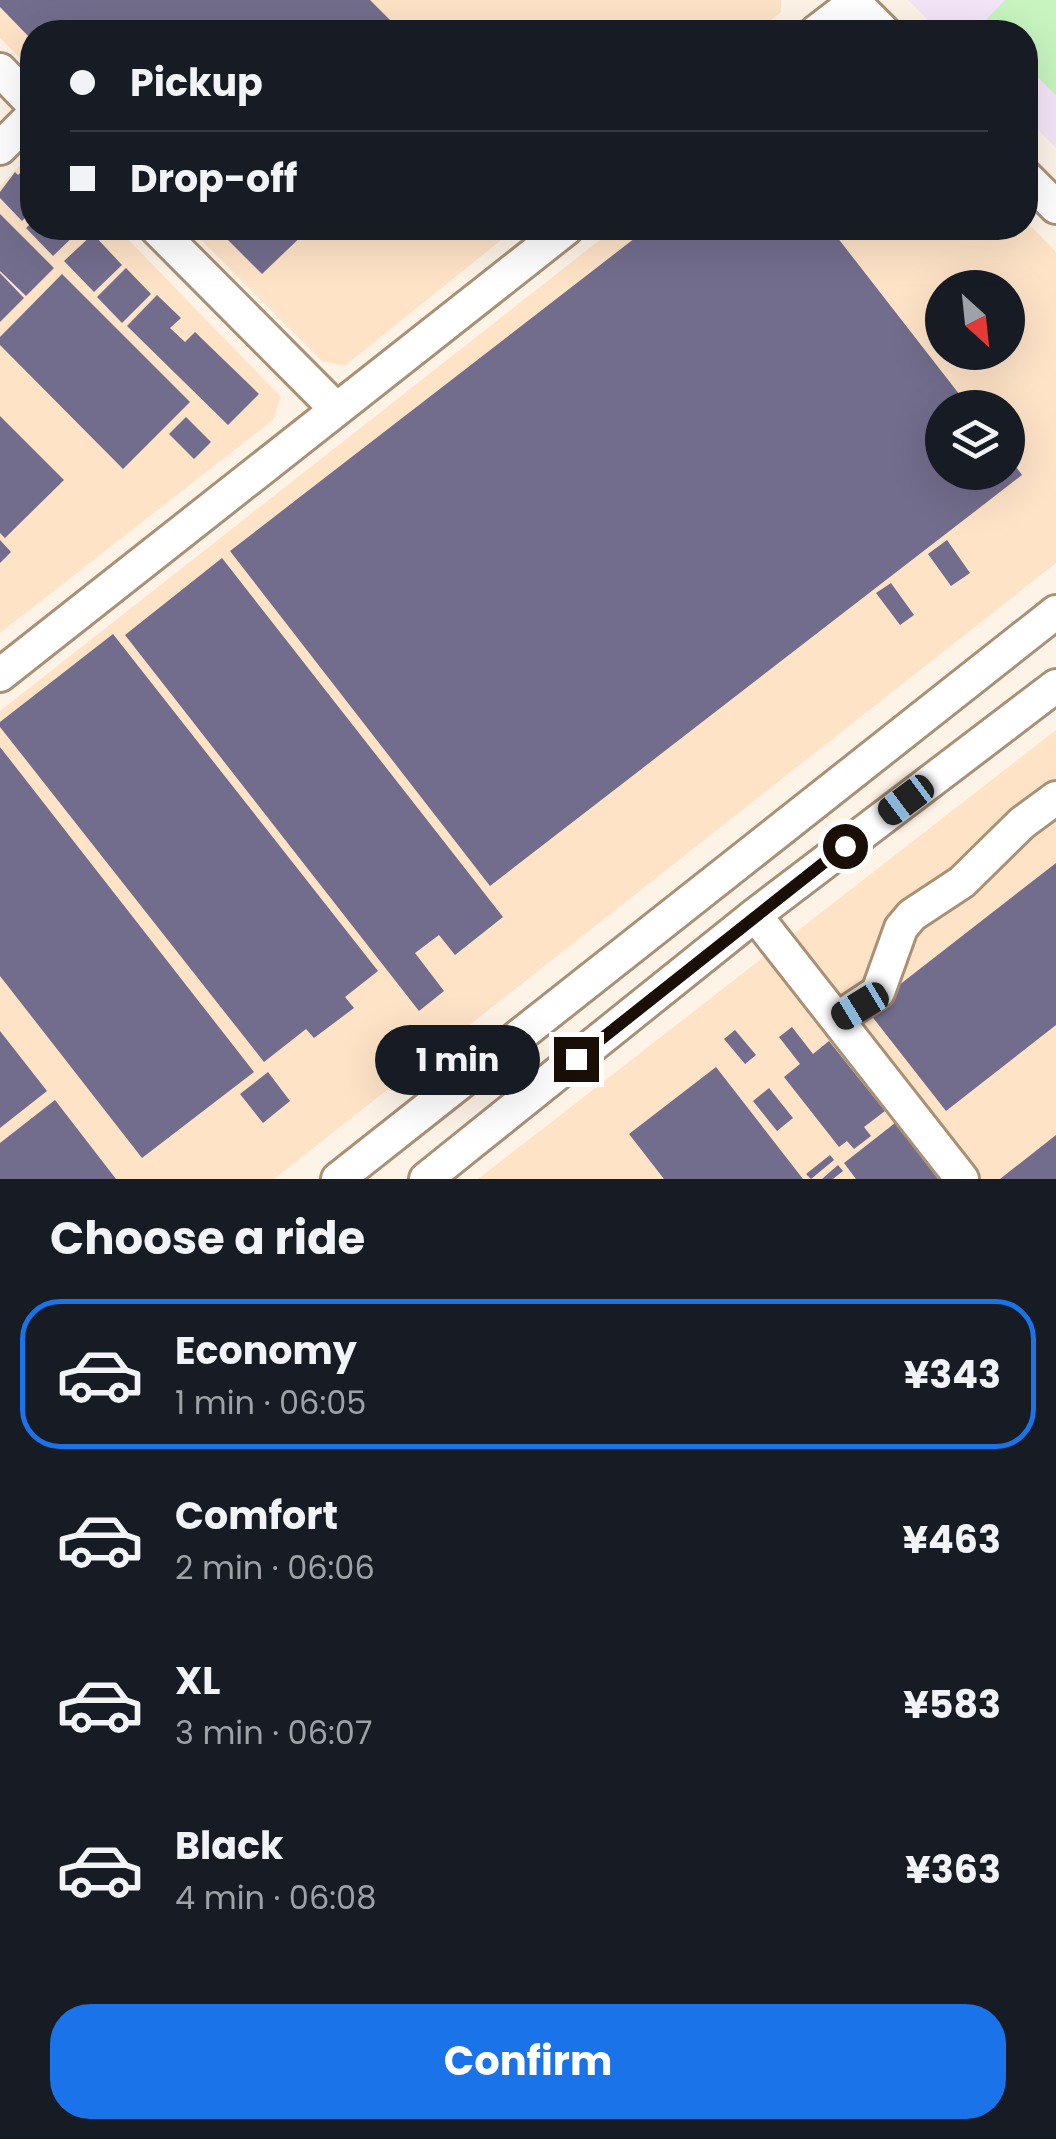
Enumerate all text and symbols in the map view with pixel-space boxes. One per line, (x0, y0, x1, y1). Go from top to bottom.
text: Pickup (130, 56, 263, 109)
text: Drop-off (130, 152, 298, 205)
north arrow (925, 270, 1025, 370)
map controls (925, 270, 1025, 490)
button: layers (925, 390, 1025, 490)
car (873, 770, 939, 830)
route start (823, 824, 868, 869)
car (827, 978, 893, 1034)
callout: 1 min (376, 1024, 541, 1094)
text: 1 min (416, 1037, 499, 1082)
route end (554, 1037, 599, 1082)
text: Choose a ride (50, 1207, 365, 1270)
text: Economy (175, 1324, 357, 1377)
icon: car (55, 1329, 145, 1419)
text: ¥343 (904, 1348, 1001, 1401)
text: 1 min · 06:05 (175, 1380, 366, 1425)
text: Comfort (175, 1489, 338, 1542)
icon: car (55, 1494, 145, 1584)
text: ¥463 (903, 1513, 1001, 1566)
text: 2 min · 06:06 (175, 1545, 375, 1590)
text: XL (175, 1654, 220, 1707)
icon: car (55, 1659, 145, 1749)
text: ¥583 (903, 1678, 1001, 1731)
text: 3 min · 06:07 (175, 1710, 372, 1755)
text: Black (175, 1819, 284, 1872)
icon: car (55, 1824, 145, 1914)
text: ¥363 (905, 1843, 1001, 1896)
text: 4 min · 06:08 (175, 1875, 376, 1920)
button: Confirm (50, 2004, 1006, 2119)

